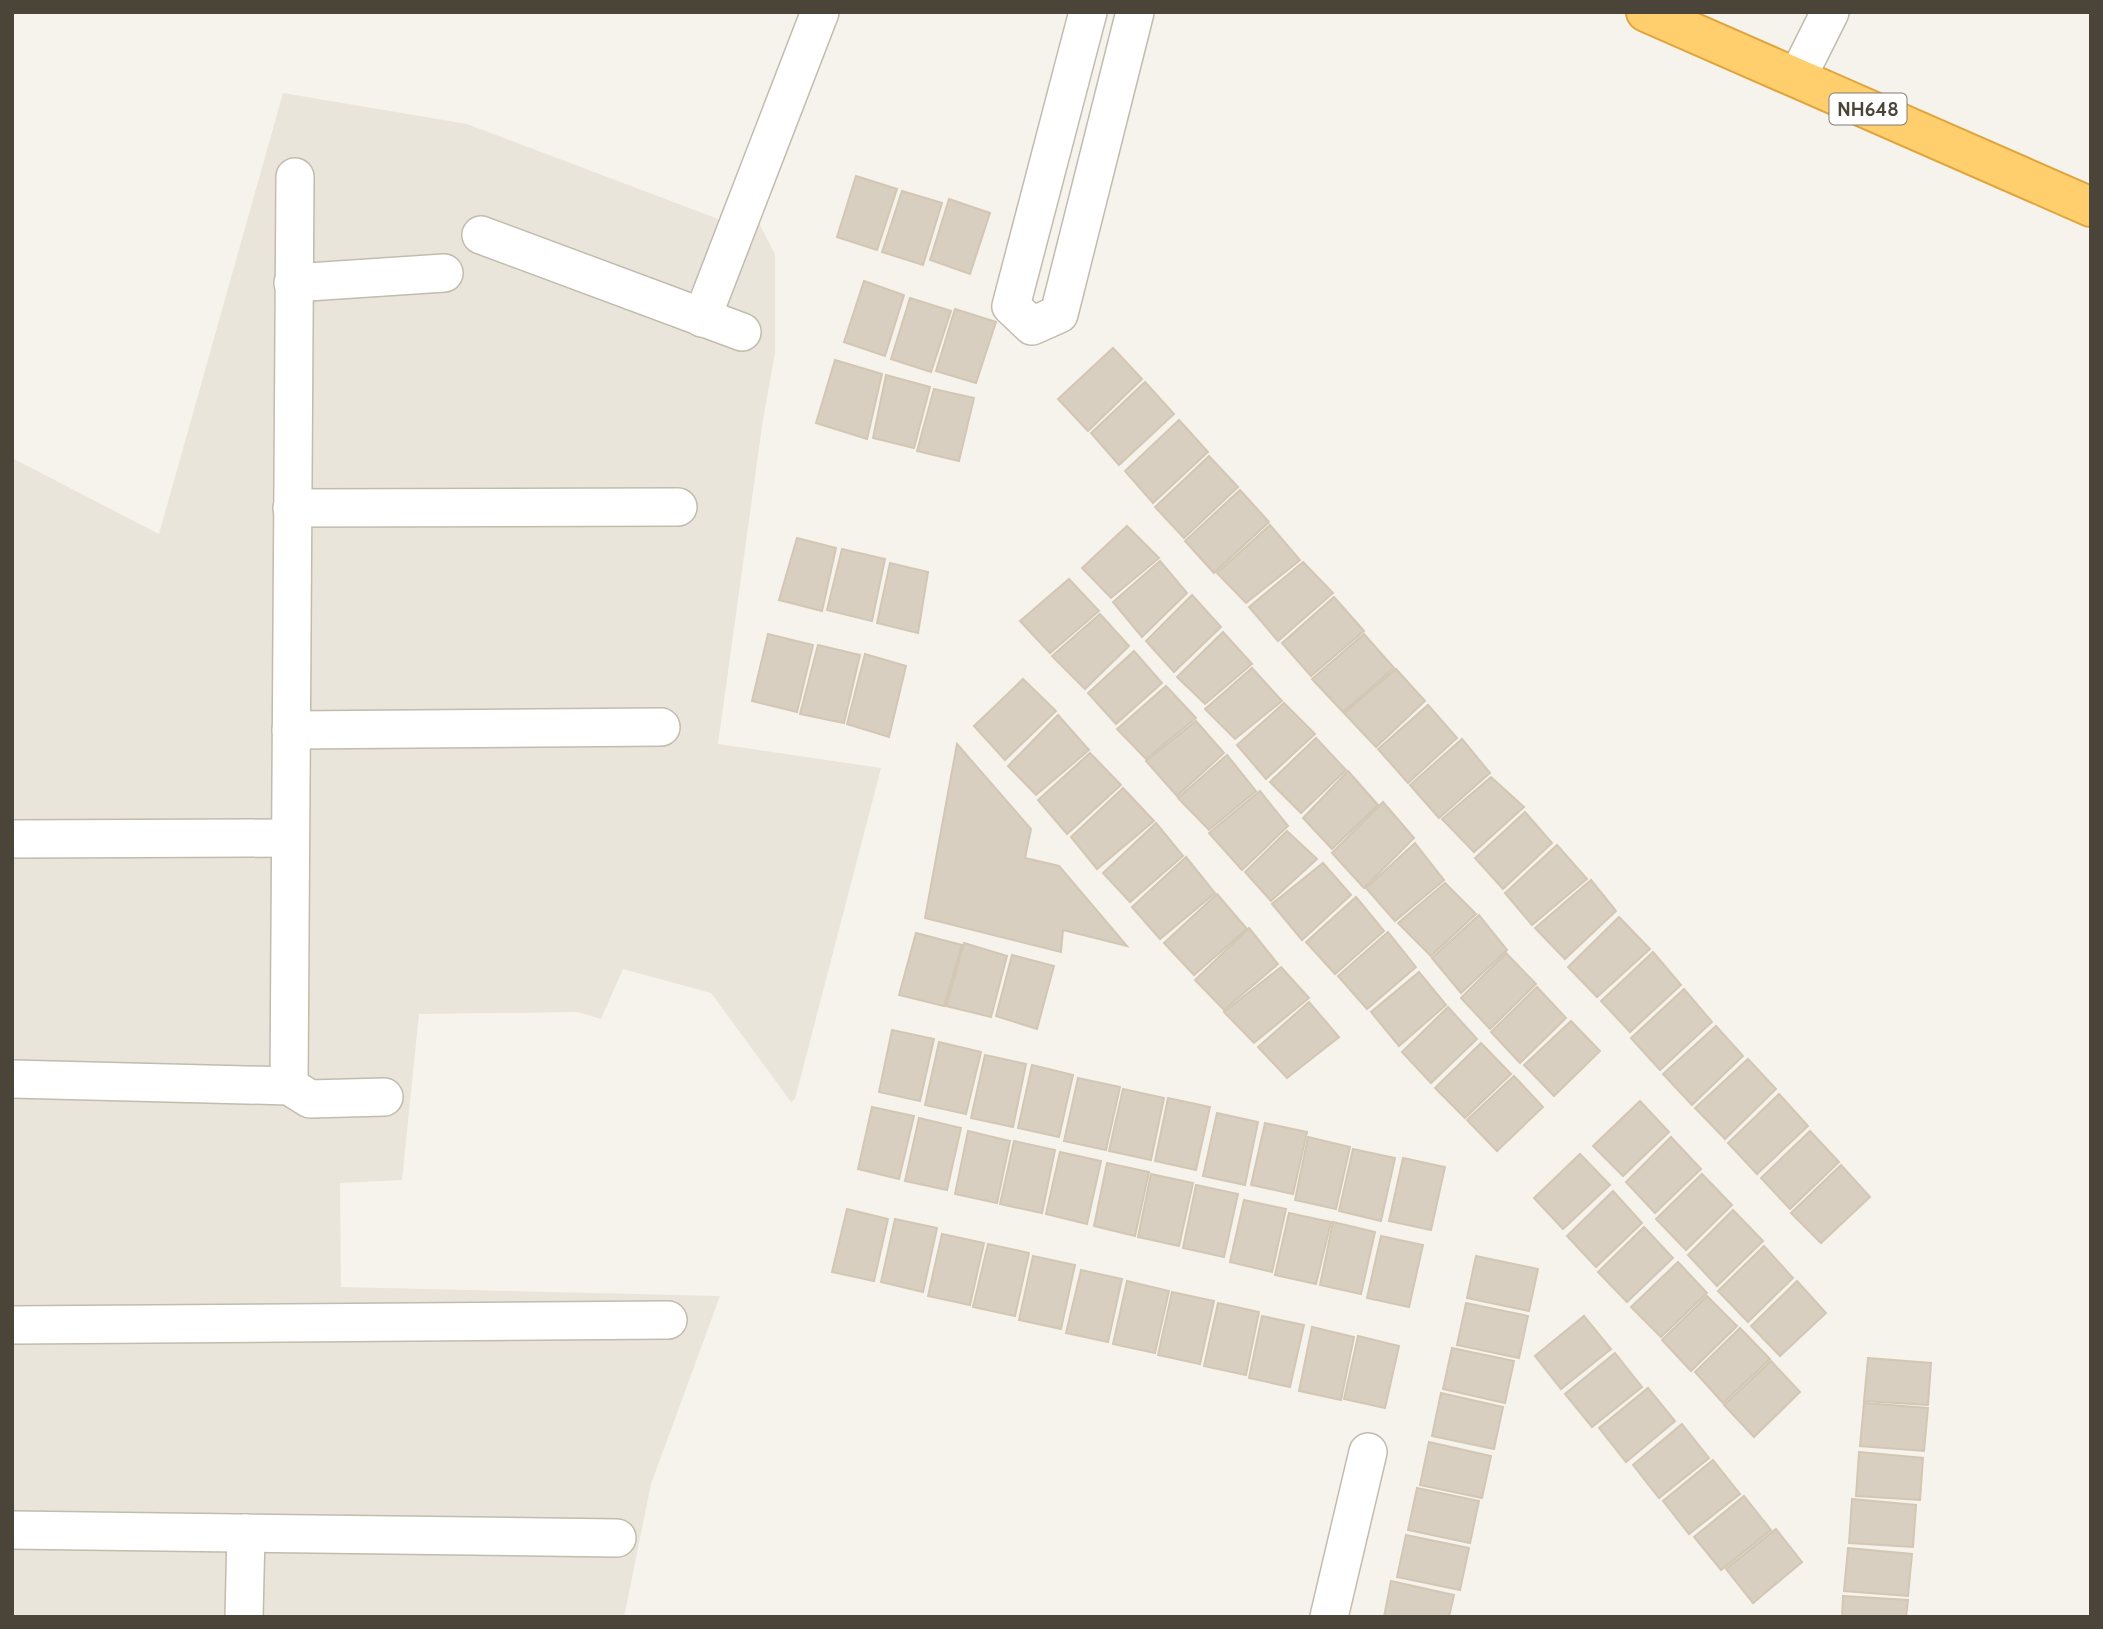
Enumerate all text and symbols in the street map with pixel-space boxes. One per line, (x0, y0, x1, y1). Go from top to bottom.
road number: NH648 (1829, 94, 1906, 124)

